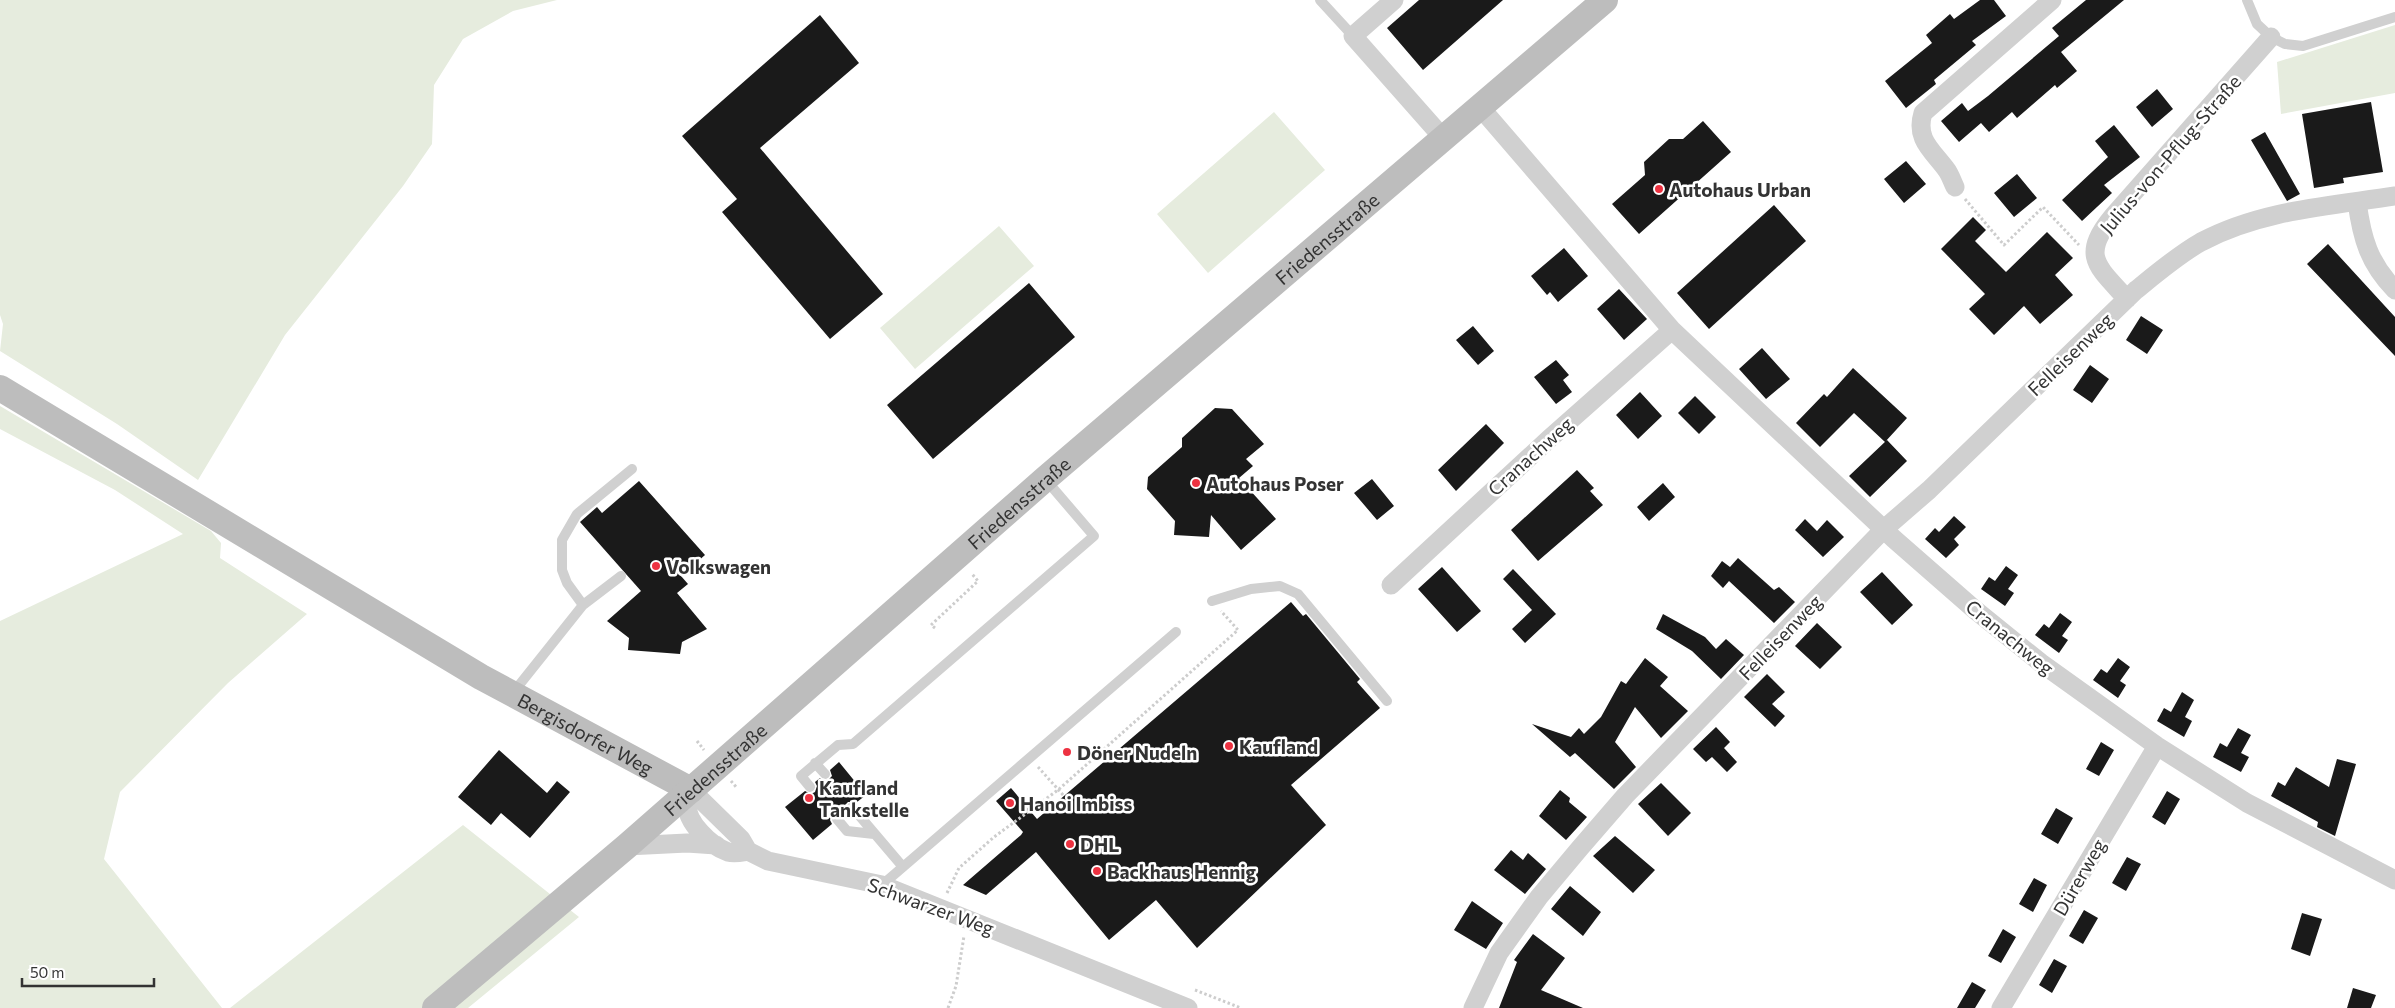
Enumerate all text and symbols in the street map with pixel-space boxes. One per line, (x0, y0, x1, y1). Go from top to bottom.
street label: Julius-von-Pflug-Straße (2095, 70, 2245, 238)
place label: Autohaus Urban (1669, 178, 1811, 201)
marker: Autohaus Urban (1653, 183, 1665, 195)
street label: Friedensstraße (1270, 187, 1383, 289)
street label: Felleisenweg (2023, 308, 2117, 400)
street label: Cranachweg (1483, 412, 1577, 500)
street label: Friedensstraße (962, 451, 1075, 554)
place label: Autohaus Poser (1206, 472, 1344, 495)
marker: Autohaus Poser (1190, 477, 1202, 489)
place label: Volkswagen (666, 555, 771, 578)
marker: Volkswagen (650, 560, 662, 572)
street label: Felleisenweg (1734, 590, 1826, 684)
street label: Cranachweg (1961, 595, 2059, 679)
street label: Bergisdorfer Weg (514, 688, 657, 779)
street label: Friedensstraße (659, 718, 771, 820)
place label: Kaufland (1239, 735, 1318, 758)
marker: Kaufland (1223, 740, 1235, 752)
place label: Döner Nudeln (1077, 741, 1197, 764)
marker: Döner Nudeln (1061, 746, 1073, 758)
place label: Kaufland Tankstelle (819, 776, 909, 821)
marker: Kaufland Tankstelle (803, 792, 815, 804)
place label: Hanoi Imbiss (1020, 792, 1132, 815)
marker: Hanoi Imbiss (1004, 797, 1016, 809)
place label: DHL (1080, 833, 1119, 856)
street label: Dürerweg (2048, 835, 2110, 919)
marker: DHL (1064, 838, 1076, 850)
place label: Backhaus Hennig (1107, 860, 1257, 883)
marker: Backhaus Hennig (1091, 865, 1103, 877)
street label: Schwarzer Weg (865, 872, 997, 940)
scale bar (22, 956, 155, 988)
text: 50 m (30, 963, 64, 981)

